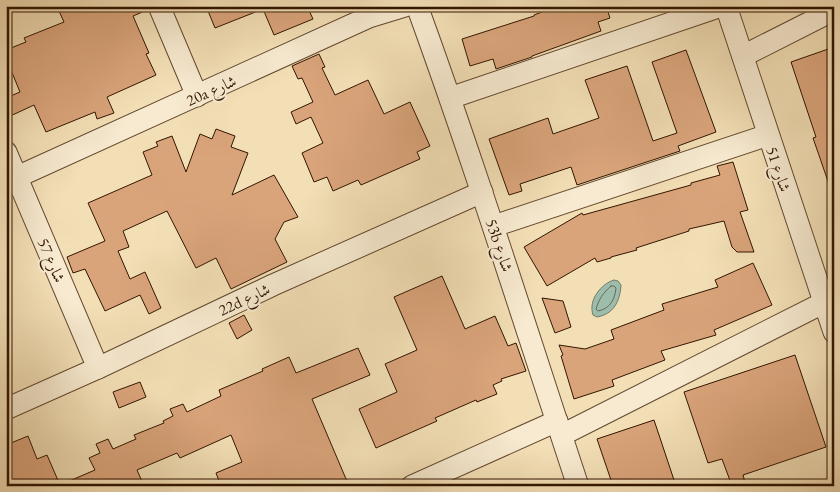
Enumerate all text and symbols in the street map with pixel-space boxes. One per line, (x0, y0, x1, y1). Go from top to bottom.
street label: 20a شارع (183, 70, 241, 114)
street label: شارع 51 (759, 144, 796, 195)
street label: 53b شارع (478, 216, 518, 275)
street label: شارع 57 (30, 235, 70, 287)
street label: 22d شارع (215, 278, 275, 323)

